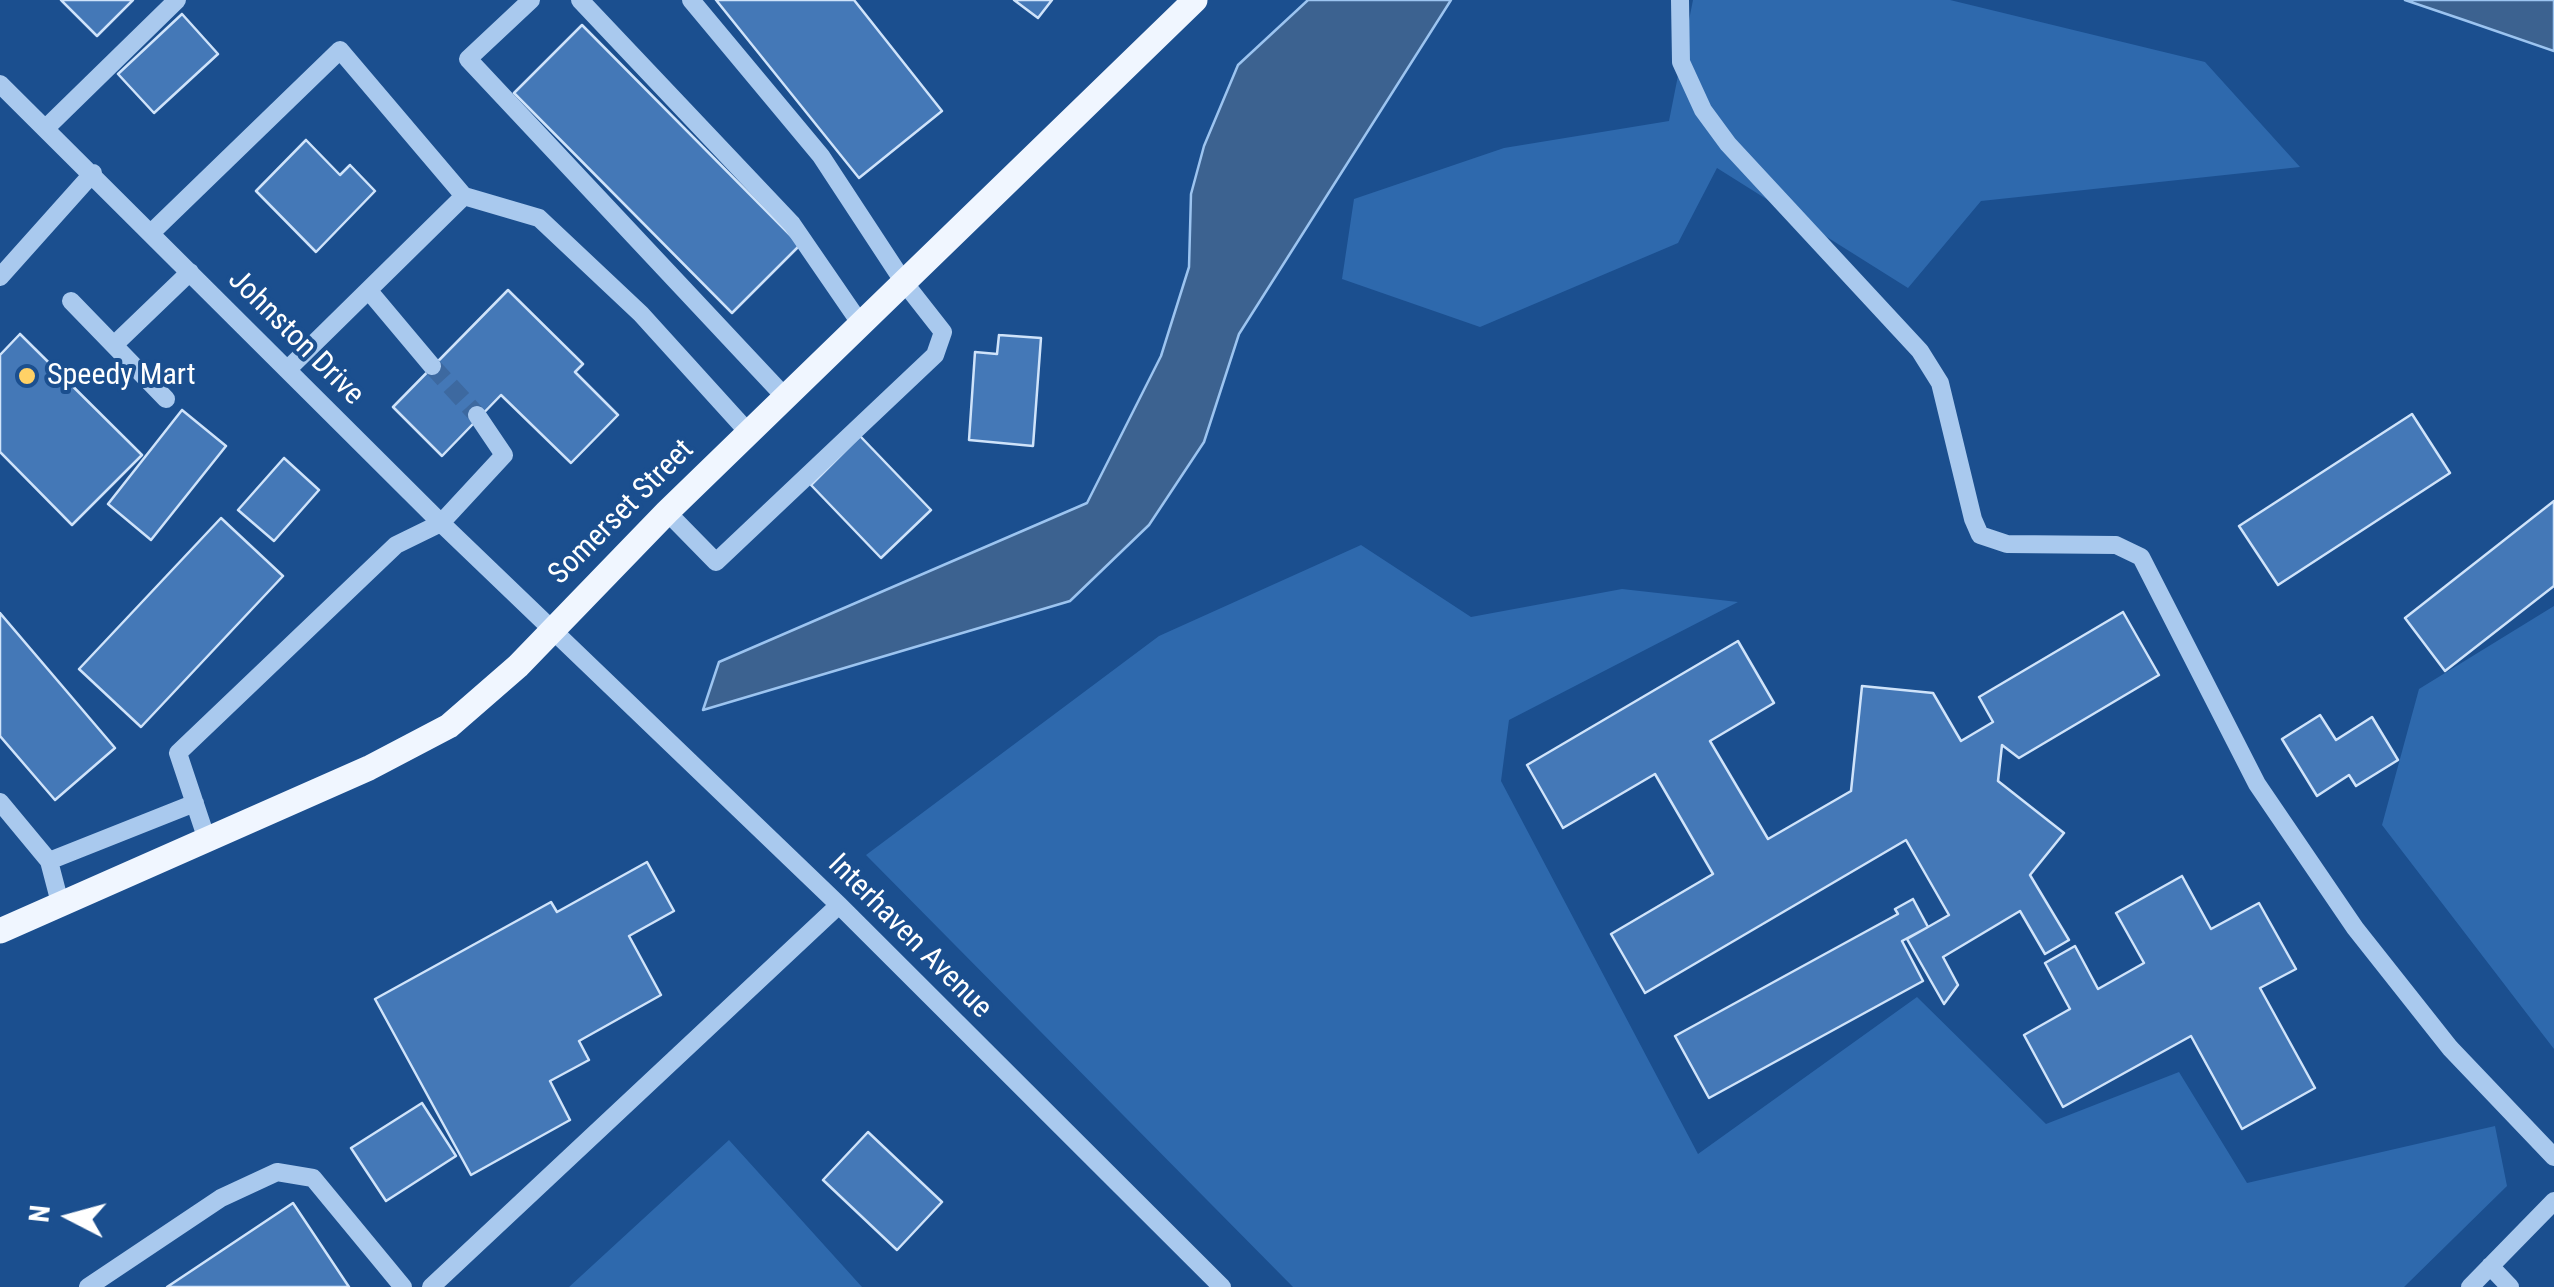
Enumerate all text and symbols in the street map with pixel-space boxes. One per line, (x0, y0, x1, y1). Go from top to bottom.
street label: Johnston Drive (220, 263, 370, 413)
place label: Speedy Mart (47, 358, 196, 394)
marker: Speedy Mart (16, 365, 38, 387)
street label: Somerset Street (542, 433, 702, 593)
street label: Interhaven Avenue (819, 847, 999, 1027)
north arrow (20, 1167, 120, 1267)
text: N (22, 1204, 57, 1224)

